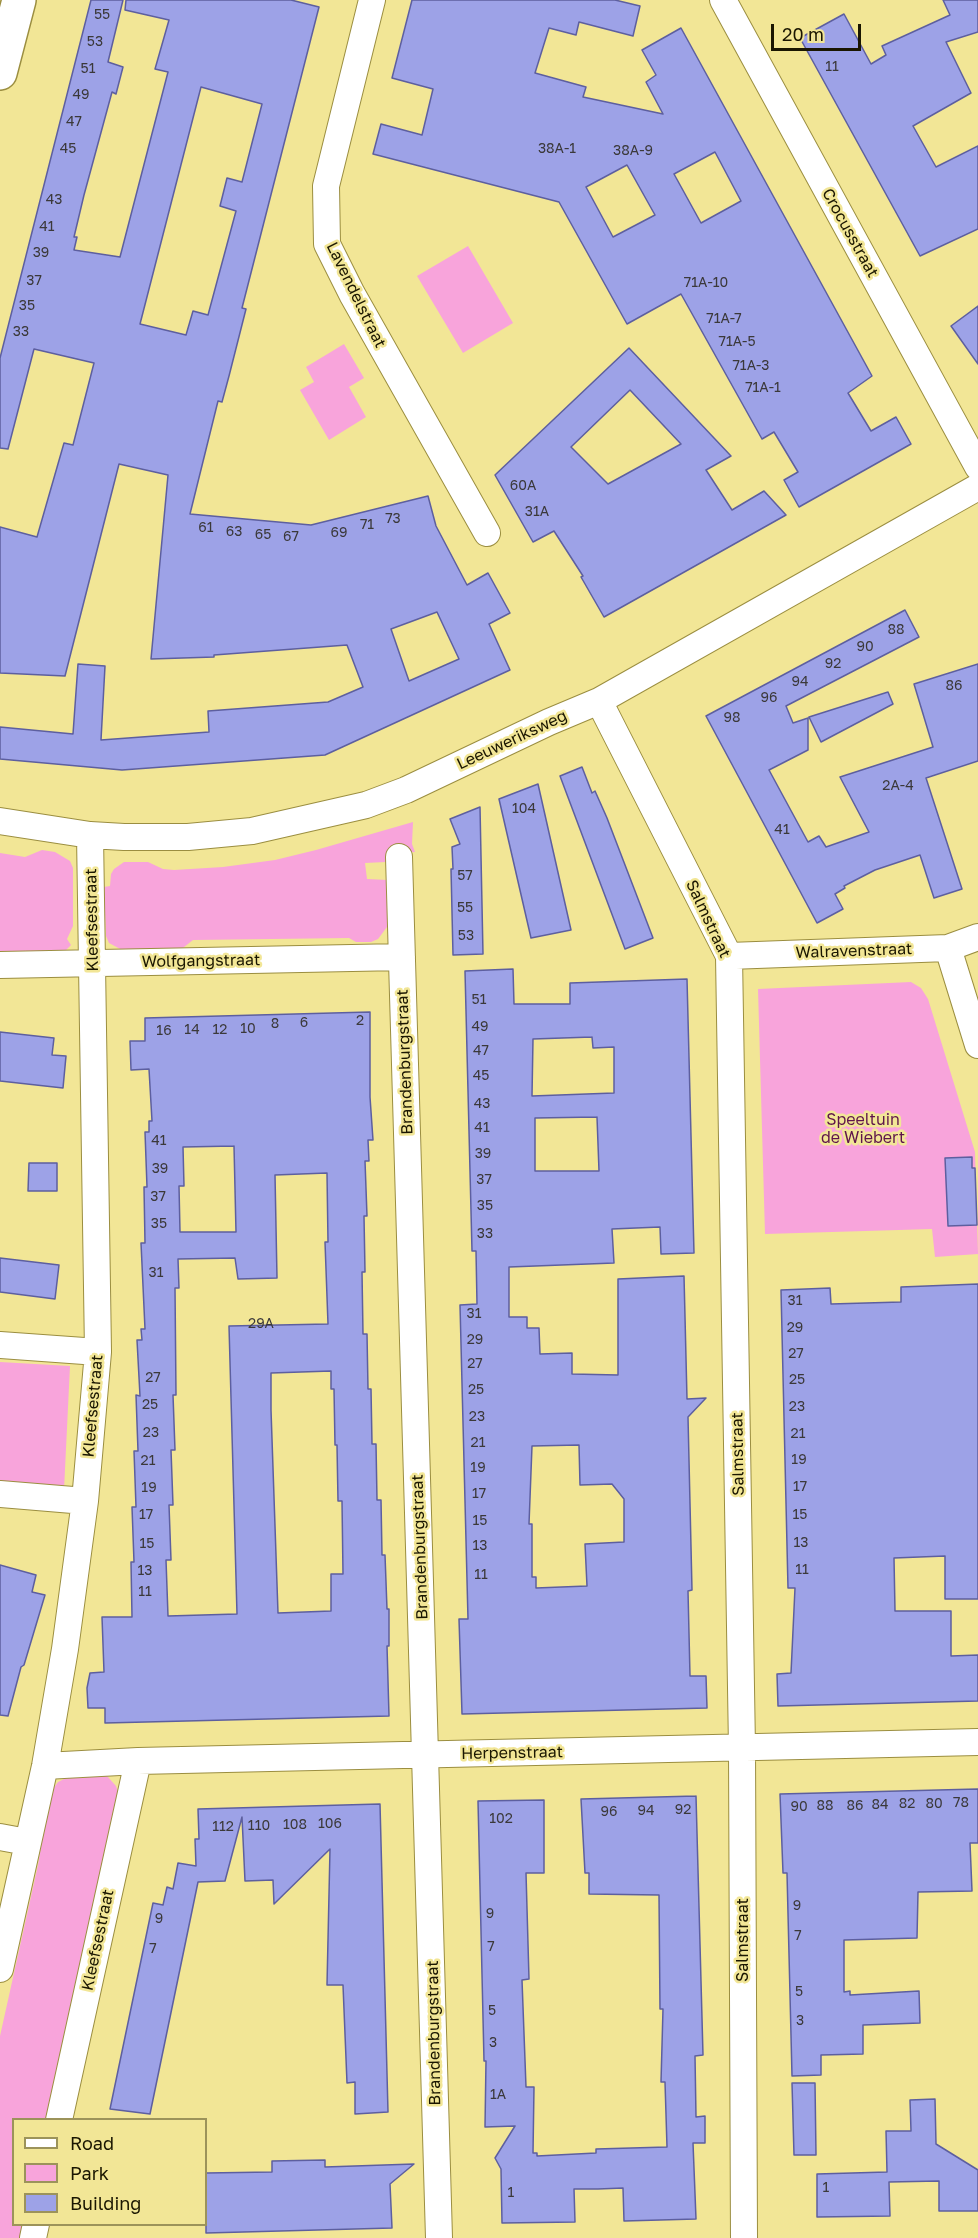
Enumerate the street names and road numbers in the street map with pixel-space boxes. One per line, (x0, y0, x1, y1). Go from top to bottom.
street label: Crocusstraat (818, 185, 882, 281)
street label: Lavendelstraat (322, 239, 390, 351)
street label: Leeuweriksweg (454, 706, 570, 774)
street label: Kleefsestraat (82, 868, 102, 972)
street label: Salmstraat (682, 877, 734, 961)
street label: Walravenstraat (795, 939, 913, 963)
street label: Wolfgangstraat (142, 950, 260, 972)
street label: Brandenburgstraat (393, 989, 417, 1135)
street label: Kleefsestraat (79, 1354, 107, 1458)
street label: Salmstraat (728, 1412, 748, 1496)
street label: Brandenburgstraat (408, 1474, 432, 1620)
street label: Herpenstraat (461, 1743, 563, 1763)
street label: Kleefsestraat (78, 1888, 118, 1992)
street label: Salmstraat (733, 1898, 753, 1982)
street label: Brandenburgstraat (423, 1960, 445, 2106)

